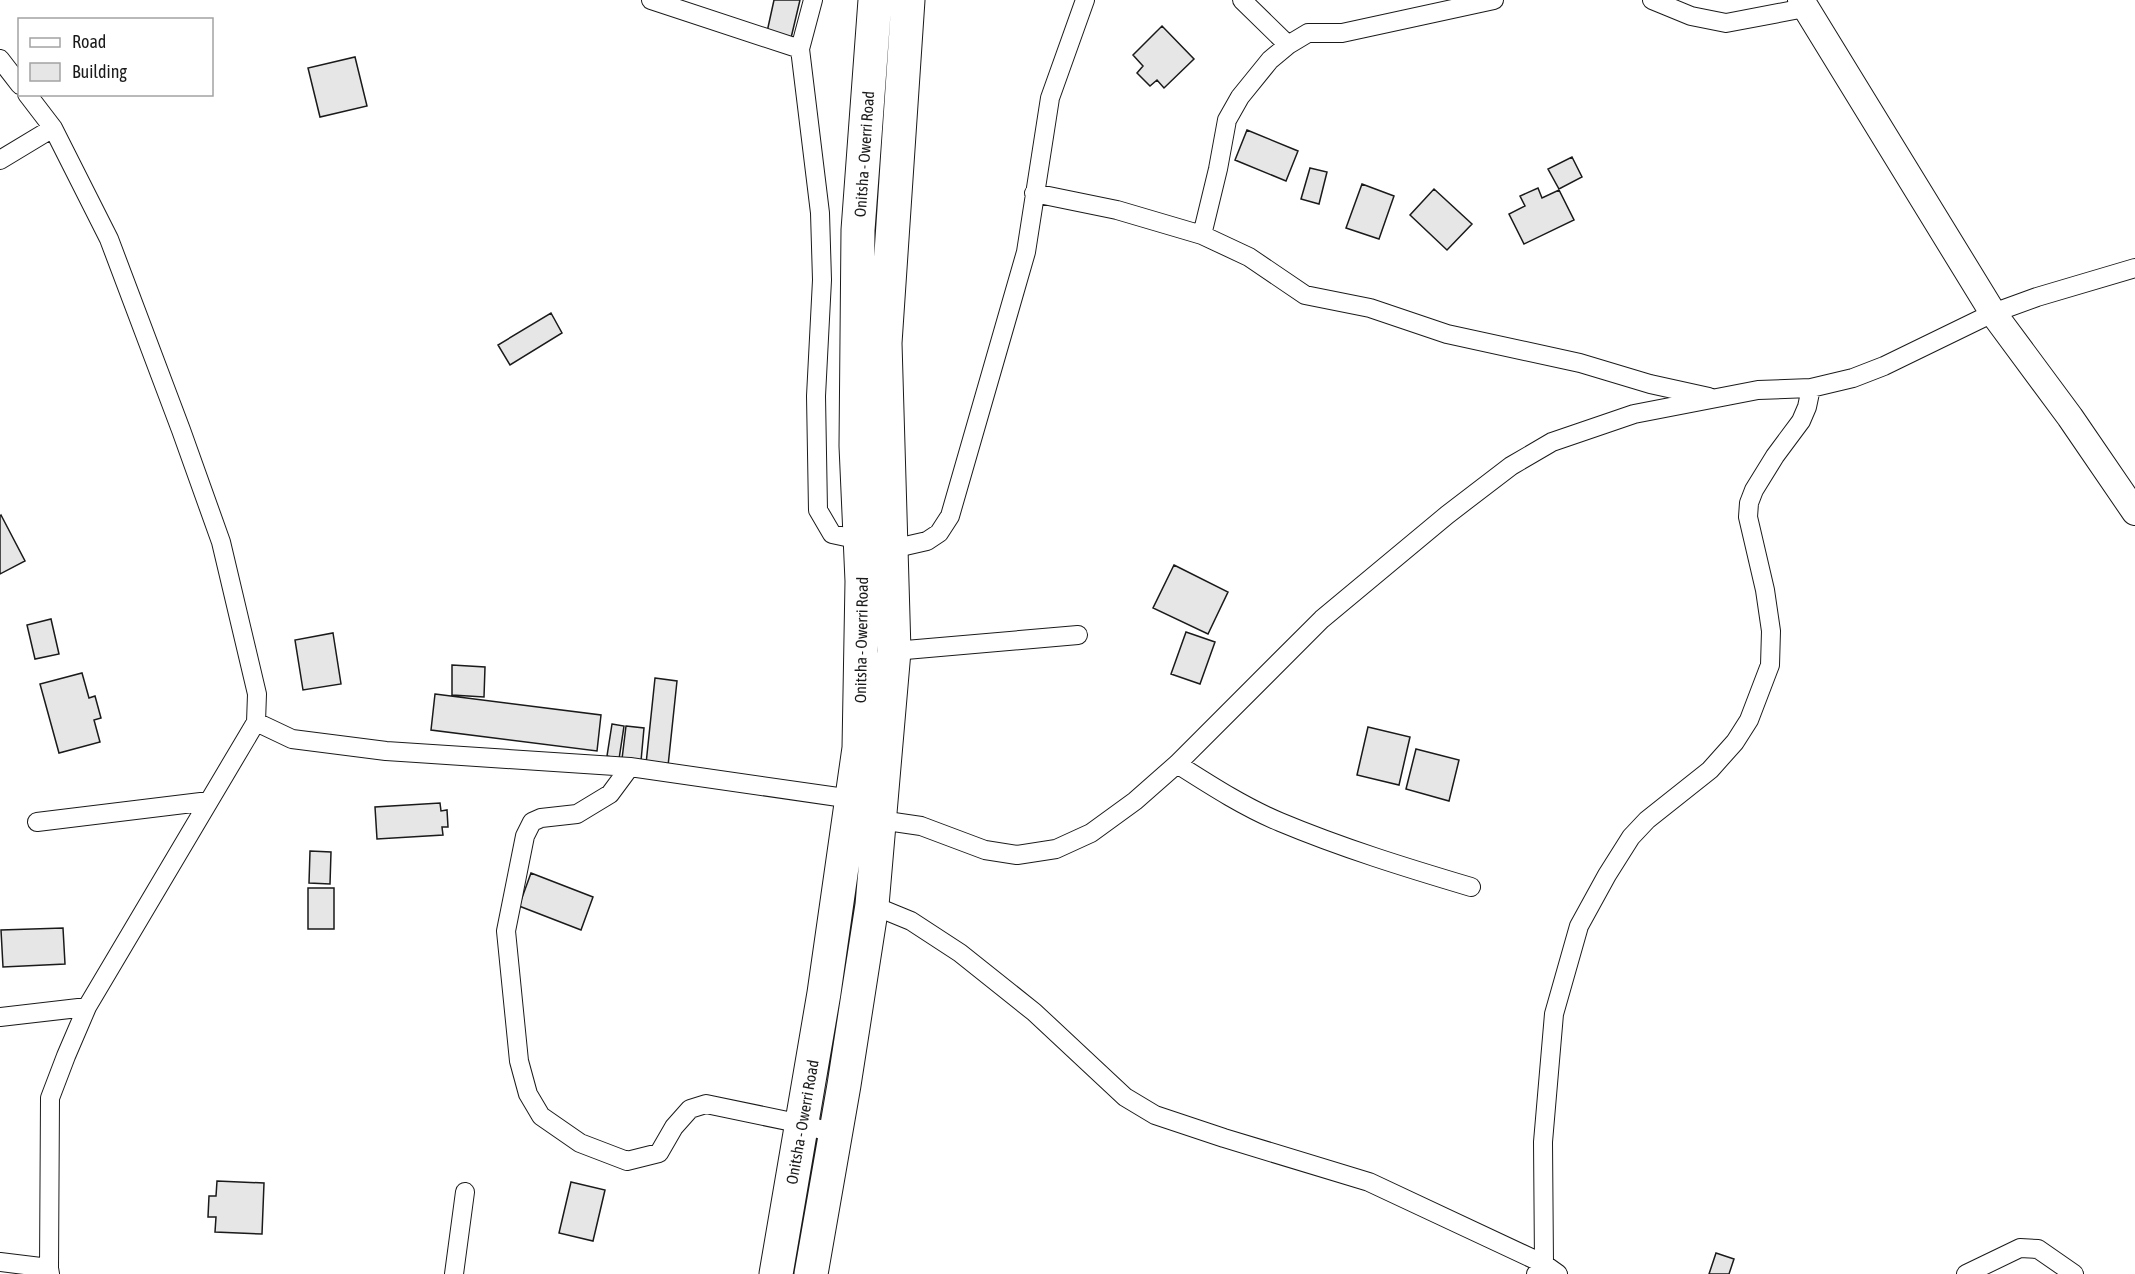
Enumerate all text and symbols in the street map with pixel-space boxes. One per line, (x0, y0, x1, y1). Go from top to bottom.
legend (18, 18, 213, 96)
text: Road (72, 31, 106, 52)
text: Building (72, 61, 127, 82)
street label: Onitsha - Owerri Road (851, 90, 877, 218)
street label: Onitsha - Owerri Road (851, 577, 871, 703)
street label: Onitsha - Owerri Road (782, 1058, 822, 1186)

